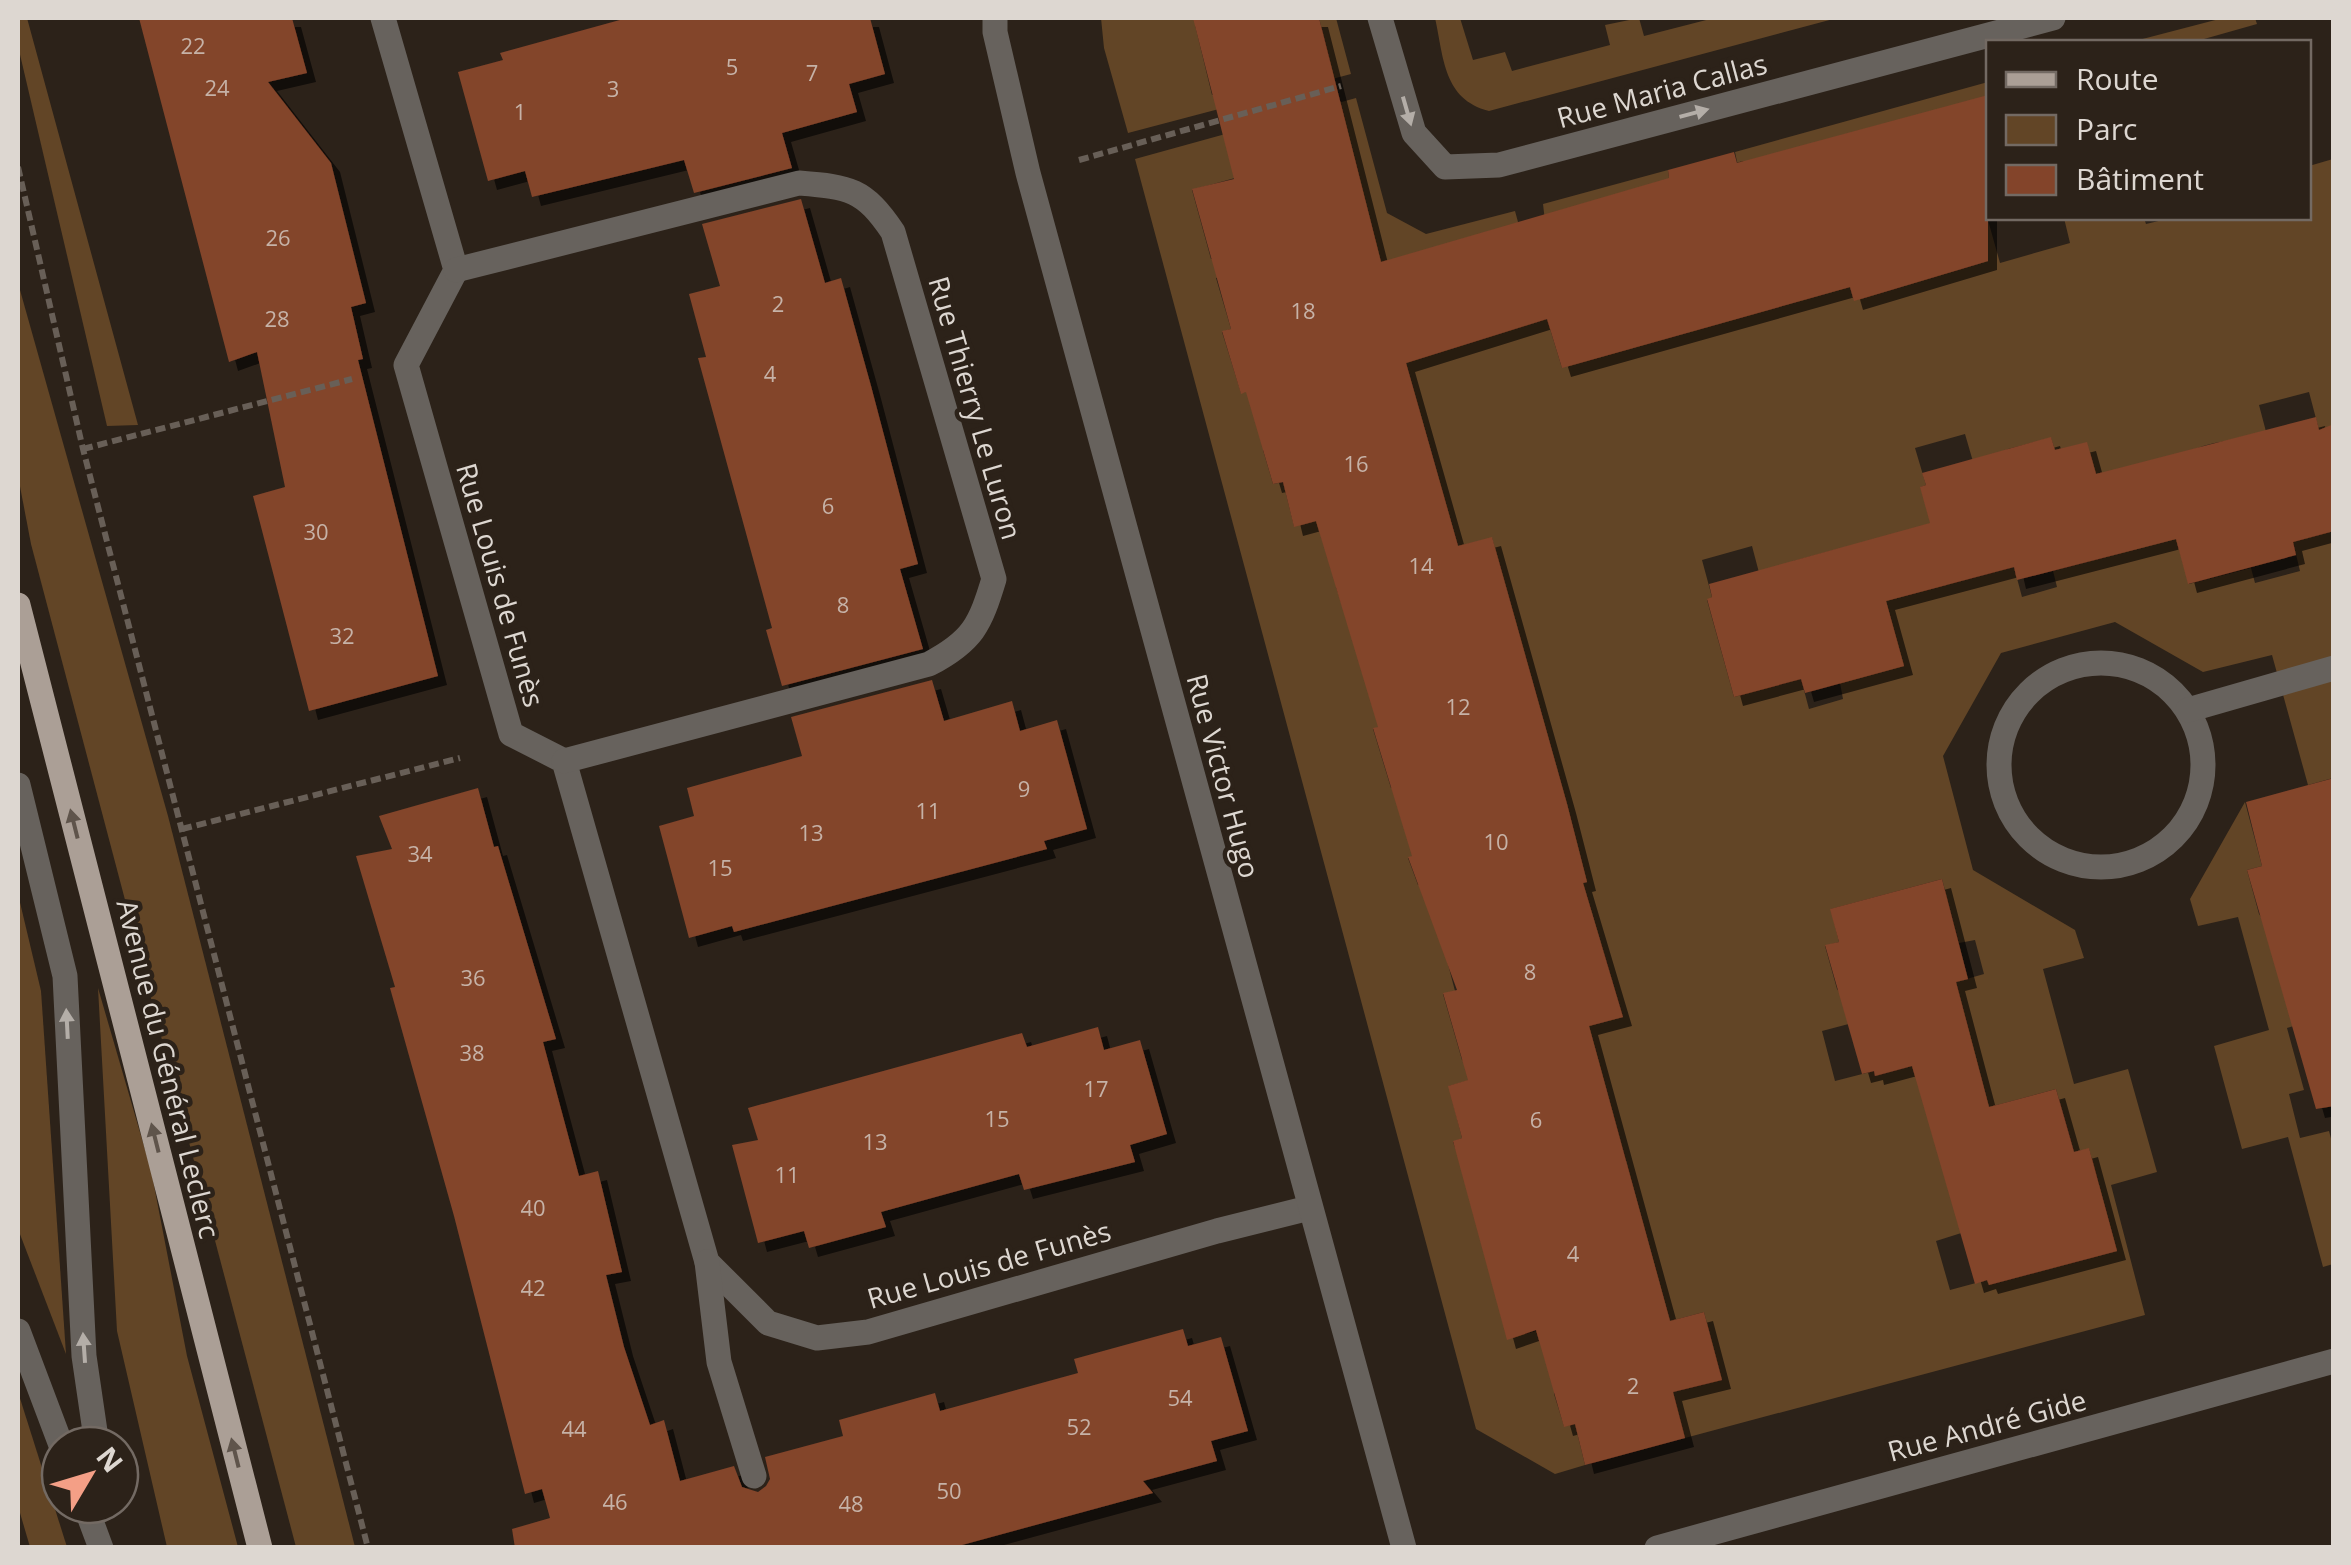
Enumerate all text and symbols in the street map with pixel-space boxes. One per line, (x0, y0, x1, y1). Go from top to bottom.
house number: 22 (180, 30, 206, 60)
legend (1986, 40, 2311, 220)
street label: Rue Maria Callas (1553, 44, 1771, 136)
house number: 5 (726, 51, 738, 81)
house number: 7 (806, 57, 818, 87)
text: Route (2076, 58, 2159, 99)
house number: 24 (204, 72, 230, 102)
house number: 3 (607, 73, 619, 103)
house number: 1 (514, 96, 526, 126)
one-way arrow (1400, 96, 1415, 127)
one-way arrow (1679, 104, 1710, 120)
text: Parc (2076, 108, 2137, 149)
text: Bâtiment (2076, 158, 2204, 199)
house number: 26 (265, 222, 291, 252)
street label: Rue Thierry Le Luron (920, 272, 1032, 544)
house number: 2 (772, 288, 784, 318)
house number: 18 (1290, 295, 1316, 325)
house number: 28 (264, 303, 290, 333)
house number: 4 (764, 358, 777, 388)
house number: 16 (1343, 448, 1369, 478)
street label: Rue Louis de Funès (448, 458, 554, 711)
house number: 6 (822, 490, 834, 520)
house number: 30 (303, 516, 329, 546)
house number: 14 (1408, 550, 1434, 580)
house number: 8 (837, 589, 849, 619)
house number: 32 (329, 620, 355, 650)
street label: Rue Victor Hugo (1178, 669, 1269, 882)
house number: 12 (1445, 691, 1471, 721)
house number: 9 (1018, 773, 1030, 803)
house number: 11 (915, 795, 941, 825)
one-way arrow (65, 808, 81, 839)
house number: 13 (798, 817, 824, 847)
house number: 10 (1483, 826, 1509, 856)
house number: 34 (407, 838, 433, 868)
house number: 15 (707, 852, 733, 882)
street label: Avenue du Général Leclerc (108, 895, 230, 1242)
house number: 8 (1524, 956, 1536, 986)
house number: 36 (460, 962, 486, 992)
one-way arrow (59, 1007, 75, 1039)
house number: 38 (459, 1037, 485, 1067)
house number: 17 (1083, 1073, 1109, 1103)
house number: 15 (984, 1103, 1010, 1133)
house number: 6 (1530, 1104, 1542, 1134)
one-way arrow (146, 1122, 162, 1153)
house number: 13 (862, 1126, 888, 1156)
house number: 11 (774, 1159, 800, 1189)
house number: 40 (520, 1192, 546, 1222)
street label: Rue Louis de Funès (862, 1211, 1115, 1317)
house number: 4 (1567, 1238, 1580, 1268)
house number: 42 (520, 1272, 546, 1302)
one-way arrow (76, 1332, 92, 1364)
house number: 2 (1627, 1370, 1639, 1400)
street label: Rue André Gide (1883, 1380, 2090, 1470)
house number: 54 (1167, 1382, 1193, 1412)
house number: 52 (1066, 1411, 1092, 1441)
house number: 44 (561, 1413, 587, 1443)
north arrow (40, 1425, 140, 1525)
one-way arrow (227, 1437, 243, 1468)
text: N (89, 1438, 132, 1480)
house number: 50 (936, 1475, 962, 1505)
house number: 46 (602, 1486, 628, 1516)
house number: 48 (838, 1488, 864, 1518)

